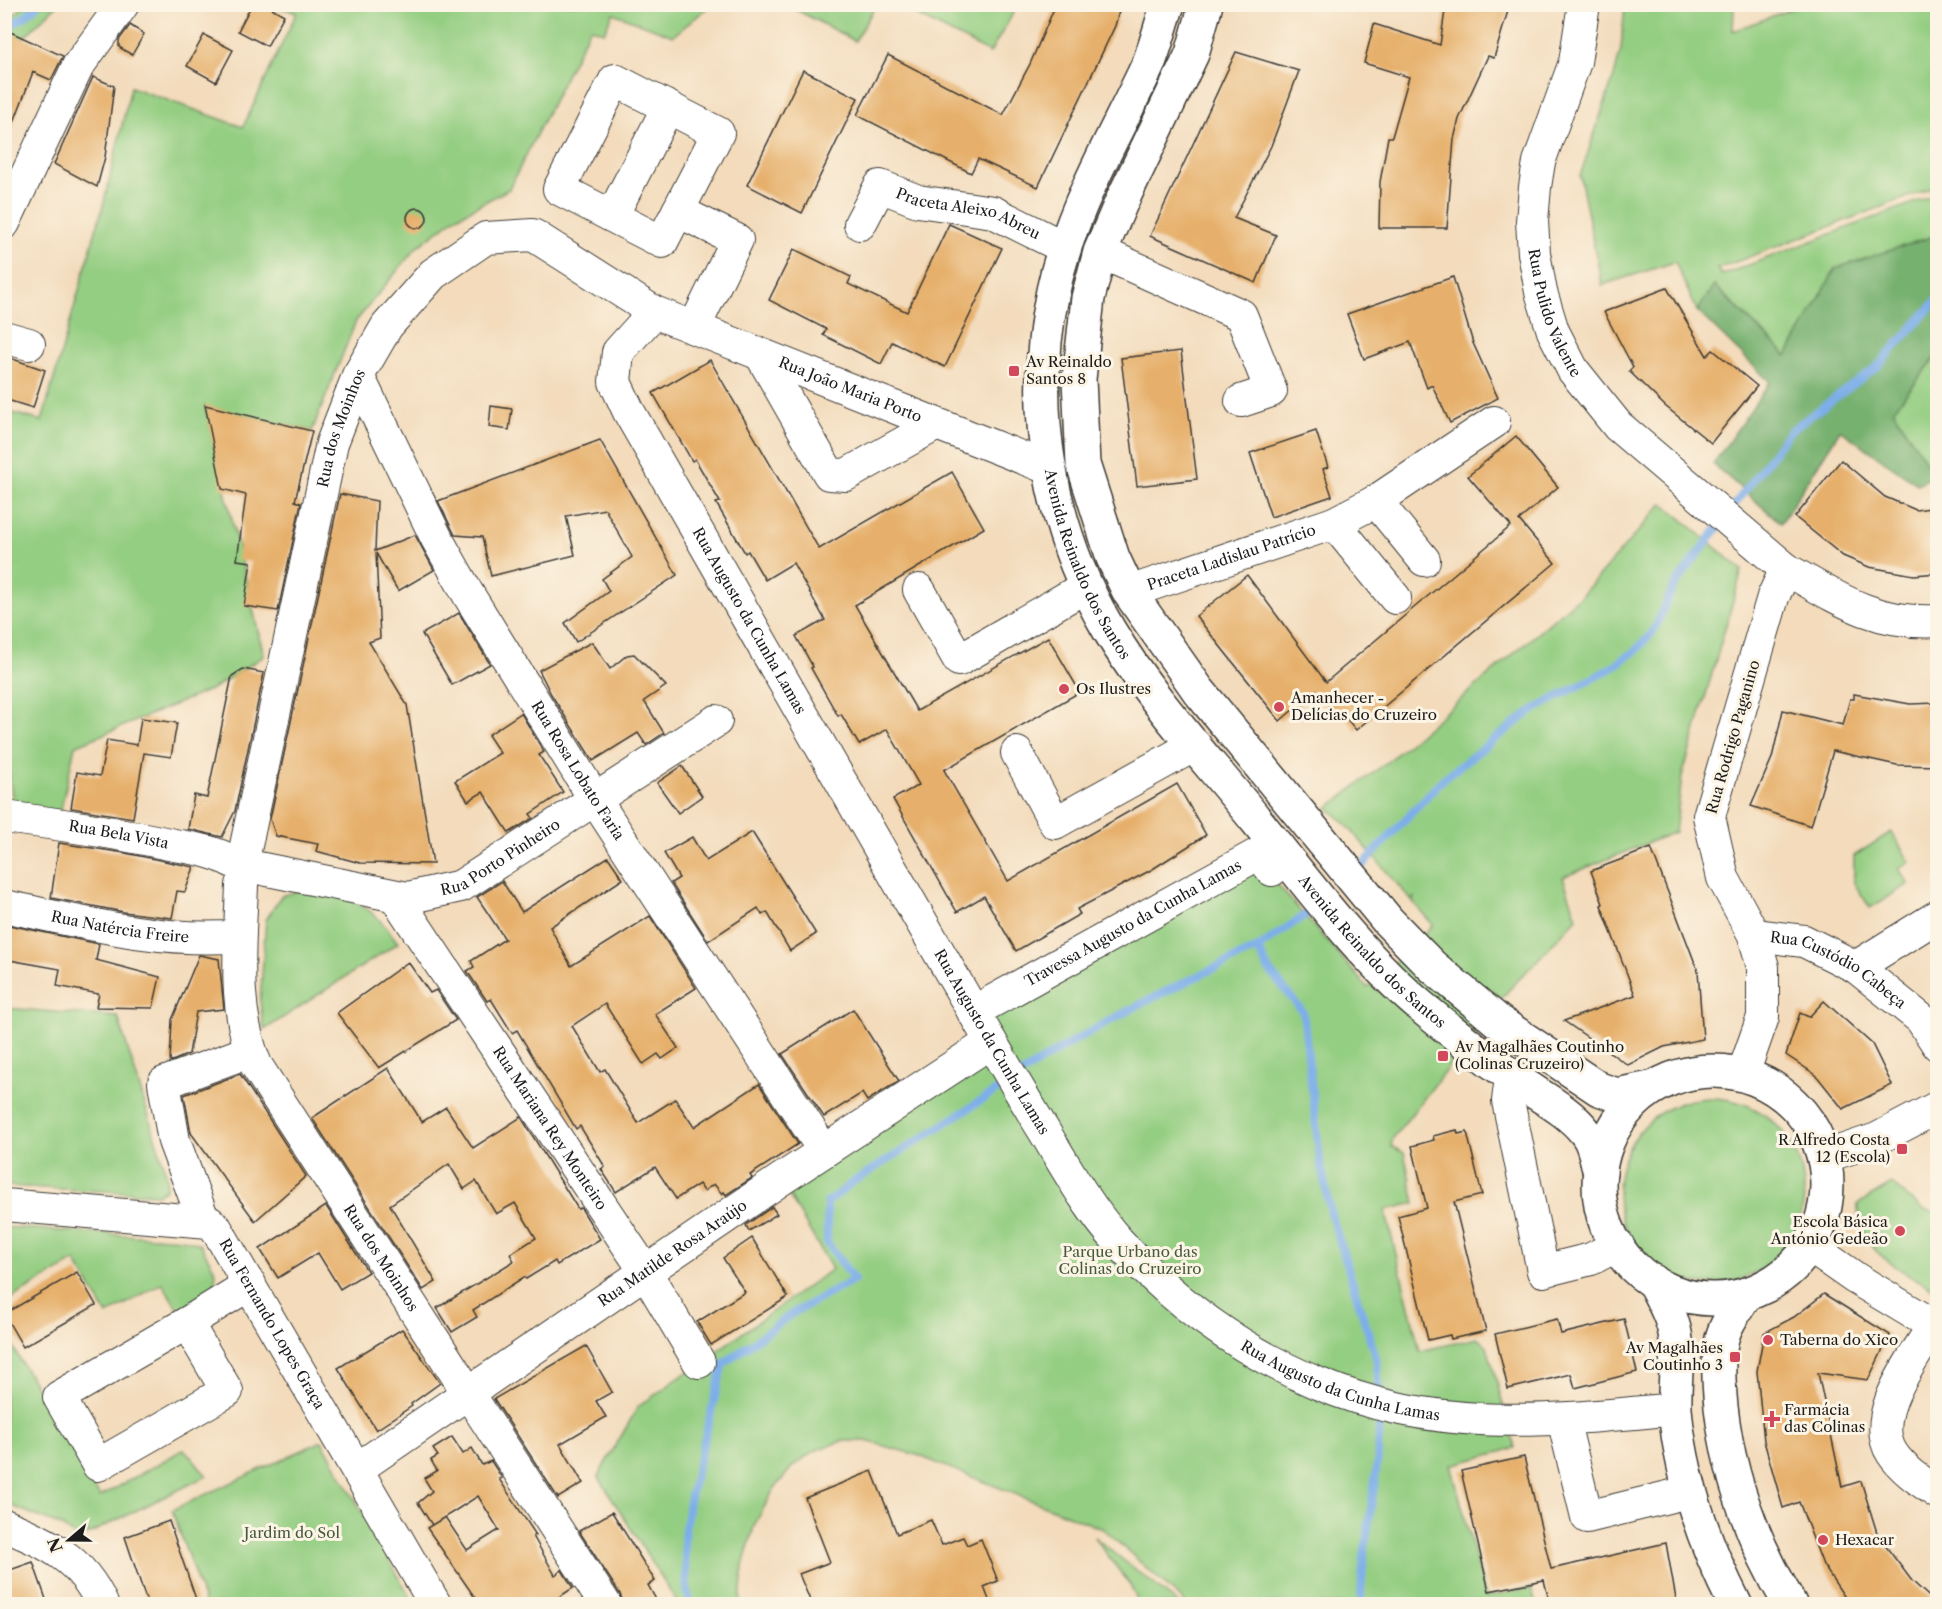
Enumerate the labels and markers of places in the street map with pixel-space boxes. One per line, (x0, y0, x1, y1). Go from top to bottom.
place label: Av Reinaldo Santos 8 (1025, 352, 1112, 388)
marker: Av Reinaldo Santos 8 (1007, 364, 1021, 378)
place label: Os Ilustres (1076, 679, 1151, 698)
marker: Os Ilustres (1057, 682, 1071, 696)
place label: Amanhecer - Delícias do Cruzeiro (1290, 688, 1437, 724)
marker: Amanhecer - Delícias do Cruzeiro (1272, 700, 1286, 714)
place label: Av Magalhães Coutinho (Colinas Cruzeiro) (1454, 1037, 1624, 1073)
marker: Av Magalhães Coutinho (Colinas Cruzeiro) (1436, 1049, 1450, 1063)
place label: R Alfredo Costa 12 (Escola) (1778, 1130, 1890, 1166)
marker: R Alfredo Costa 12 (Escola) (1895, 1142, 1909, 1156)
place label: Escola Básica António Gedeão (1770, 1212, 1888, 1248)
marker: Escola Básica António Gedeão (1893, 1224, 1907, 1238)
place label: Taberna do Xico (1780, 1330, 1898, 1349)
marker: Taberna do Xico (1761, 1333, 1775, 1347)
place label: Av Magalhães Coutinho 3 (1625, 1338, 1723, 1374)
marker: Av Magalhães Coutinho 3 (1728, 1350, 1742, 1364)
place label: Farmácia das Colinas (1784, 1400, 1865, 1436)
marker: Farmácia das Colinas (1765, 1412, 1779, 1426)
place label: Hexacar (1835, 1530, 1895, 1549)
marker: Hexacar (1816, 1533, 1830, 1547)

